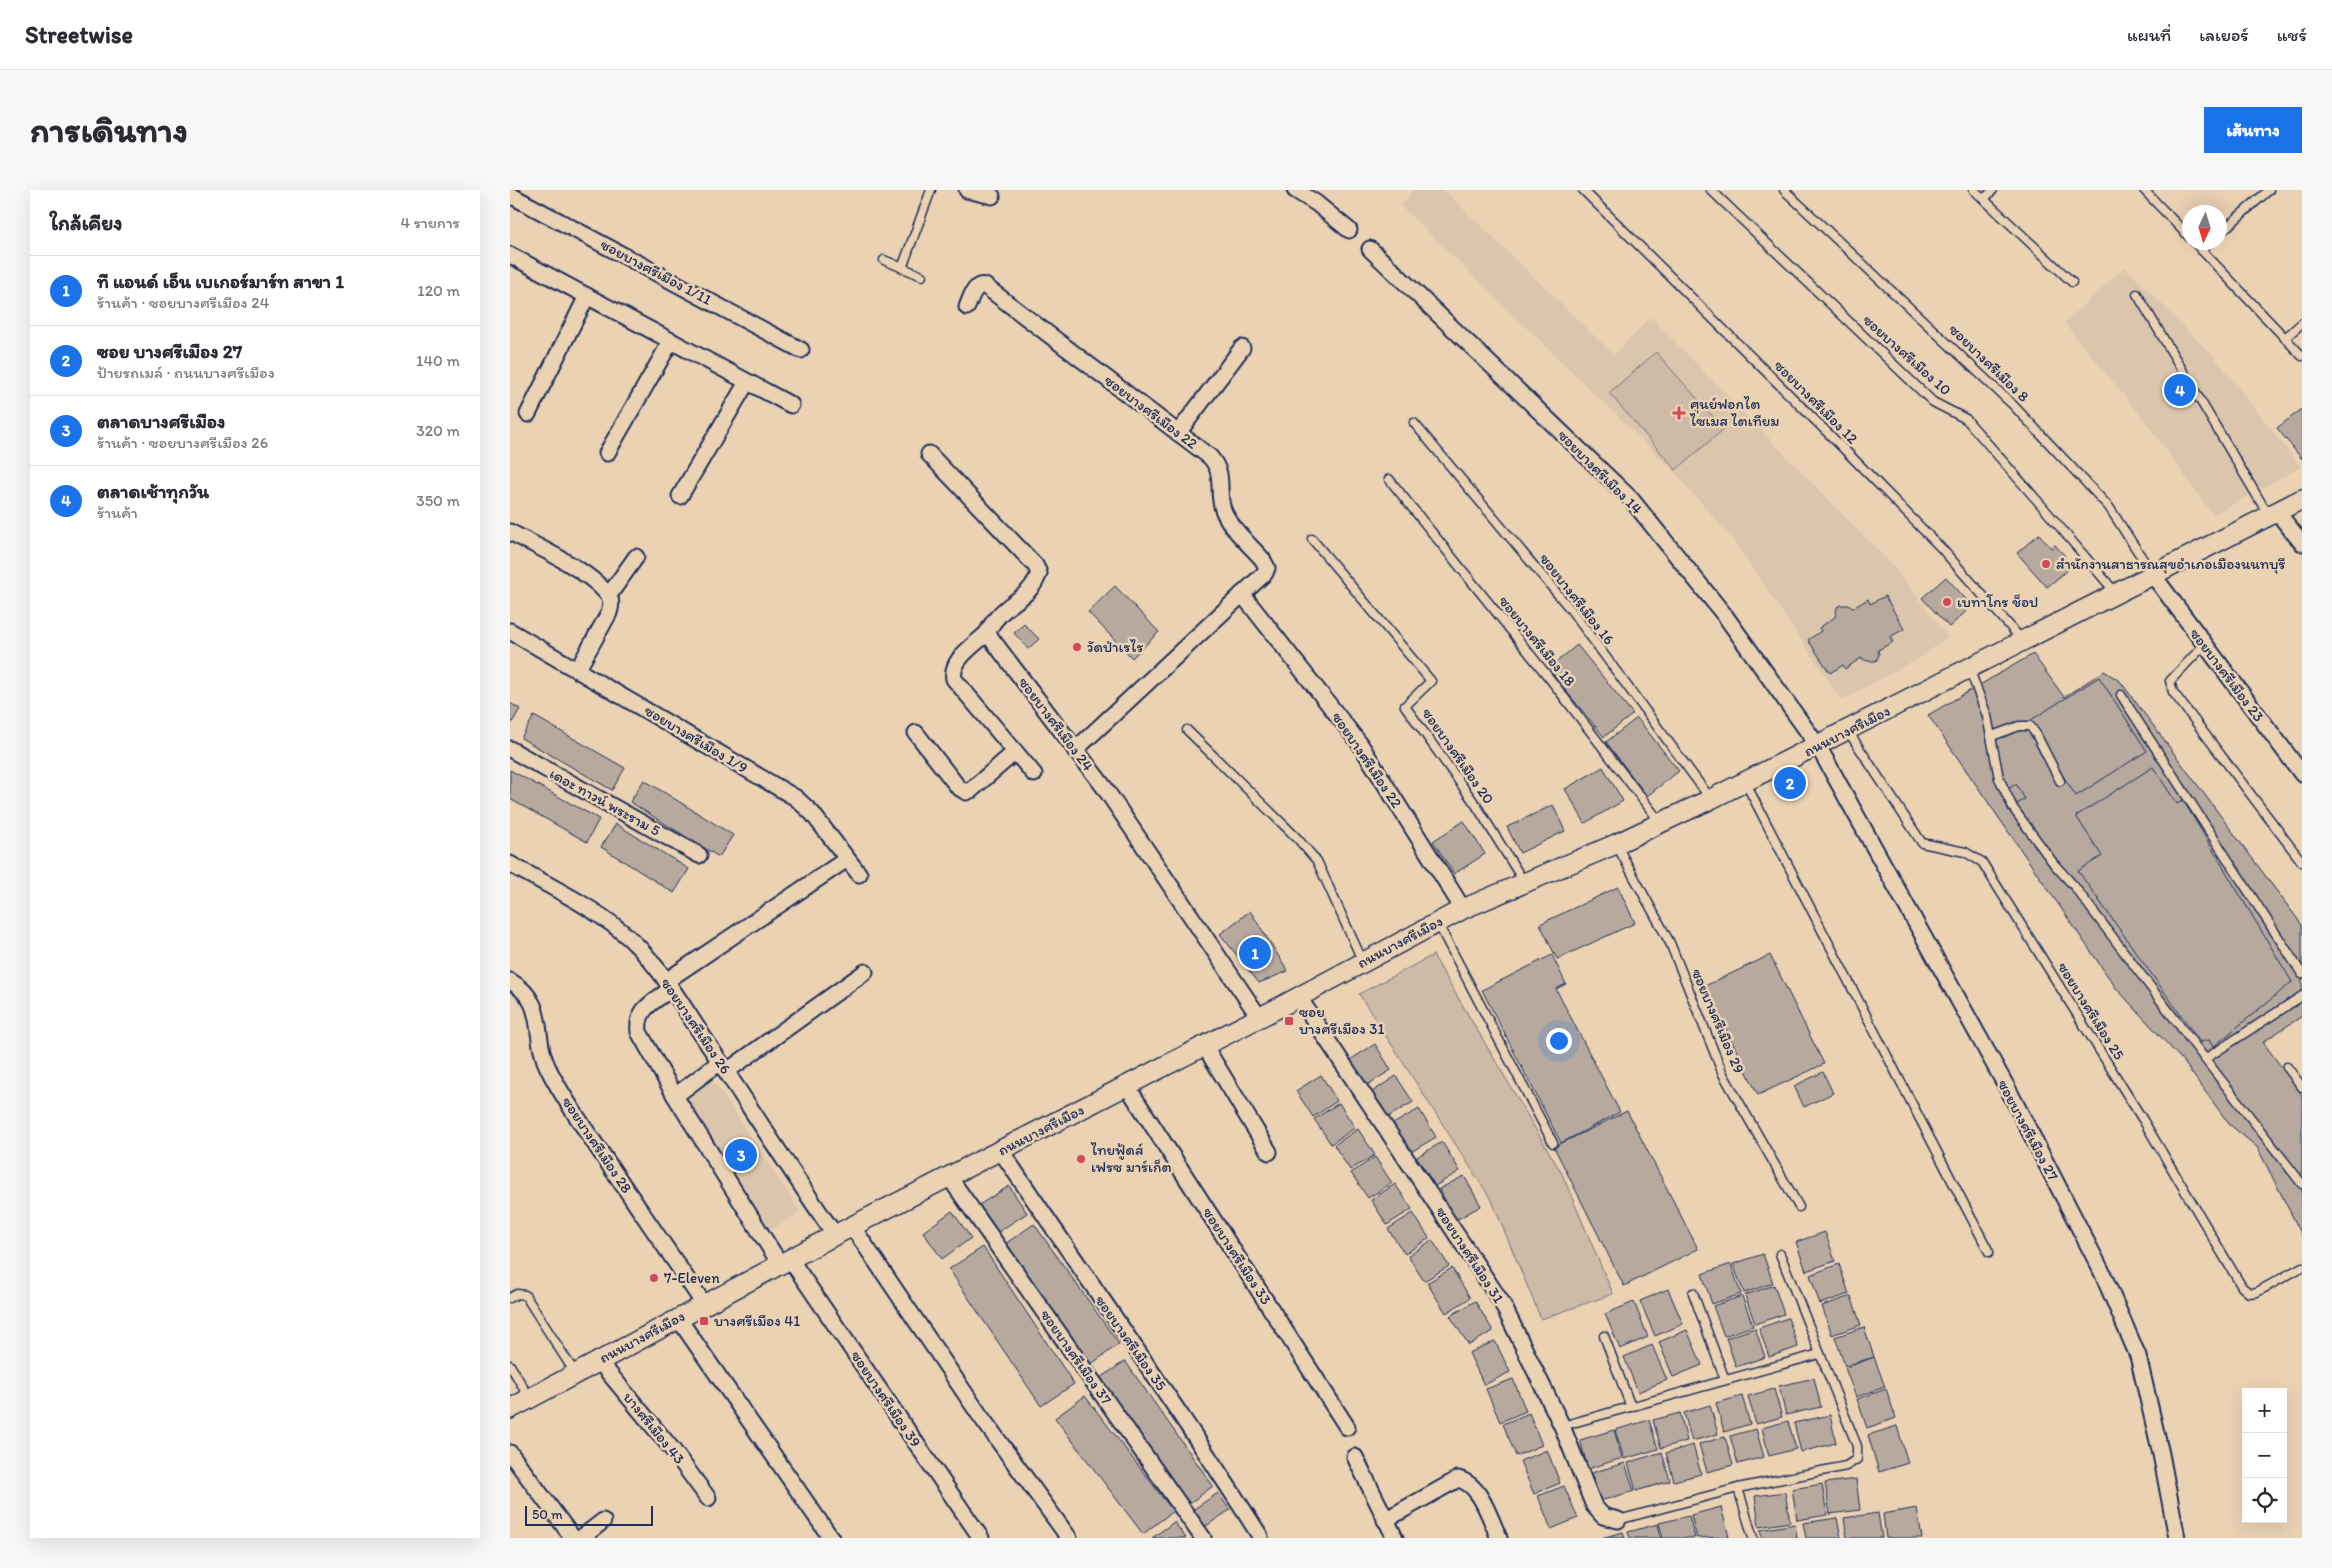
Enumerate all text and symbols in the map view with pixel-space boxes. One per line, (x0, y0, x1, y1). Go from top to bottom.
text: Streetwise (25, 20, 133, 49)
text: แผนที่ (2127, 24, 2171, 46)
text: เลเยอร์ (2199, 24, 2249, 46)
text: แชร์ (2277, 24, 2307, 46)
button: เส้นทาง (2204, 107, 2302, 153)
text: การเดินทาง (30, 109, 188, 151)
north arrow (2182, 205, 2227, 250)
text: ใกล้เคียง (50, 210, 122, 235)
text: 4 รายการ (400, 213, 460, 232)
street label: ซอยบางศรีเมือง 1/11 (597, 235, 715, 309)
text: ที แอนด์ เอ็น เบเกอร์มาร์ท สาขา 1 (97, 270, 344, 293)
text: 1 (62, 281, 70, 300)
text: 120 m (417, 281, 460, 300)
text: ร้านค้า · ซอยบางศรีเมือง 24 (97, 293, 269, 312)
street label: ซอยบางศรีเมือง 10 (1859, 311, 1955, 399)
street label: ซอยบางศรีเมือง 8 (1945, 320, 2033, 406)
text: ซอย บางศรีเมือง 27 (97, 340, 242, 363)
text: 2 (62, 351, 70, 370)
text: 140 m (416, 351, 460, 370)
street label: ซอยบางศรีเมือง 12 (1770, 356, 1862, 448)
text: ป้ายรถเมล์ · ถนนบางศรีเมือง (97, 363, 275, 382)
street label: ซอยบางศรีเมือง 22 (1101, 371, 1201, 453)
pin: 4 (2164, 371, 2196, 409)
place label: ศูนย์ฟอกไต ไซเมส ไตเทียม (1689, 395, 1779, 430)
marker: ศูนย์ฟอกไต ไซเมส ไตเทียม (1672, 406, 1686, 420)
text: ตลาดบางศรีเมือง (97, 410, 225, 433)
text: 3 (62, 421, 70, 440)
text: 320 m (416, 421, 460, 440)
street label: ซอยบางศรีเมือง 14 (1554, 426, 1646, 518)
text: ร้านค้า · ซอยบางศรีเมือง 26 (97, 433, 268, 452)
text: ตลาดเช้าทุกวัน (97, 480, 209, 503)
text: 4 (61, 491, 71, 510)
text: 350 m (416, 491, 460, 510)
text: ร้านค้า (97, 503, 138, 522)
street label: ซอยบางศรีเมือง 16 (1536, 550, 1618, 648)
place label: สำนักงานสาธารณสุขอำเภอเมืองนนทบุรี (2056, 555, 2286, 574)
marker: สำนักงานสาธารณสุขอำเภอเมืองนนทบุรี (2040, 558, 2052, 570)
street label: ซอยบางศรีเมือง 18 (1495, 592, 1579, 690)
place label: เบทาโกร ช็อป (1957, 593, 2038, 611)
marker: เบทาโกร ช็อป (1941, 596, 1953, 608)
street label: ซอยบางศรีเมือง 23 (2186, 625, 2268, 725)
place label: วัดป่าเรไร (1087, 638, 1144, 656)
marker: วัดป่าเรไร (1071, 641, 1083, 653)
street label: ซอยบางศรีเมือง 24 (1015, 673, 1097, 775)
street label: ซอยบางศรีเมือง 1/9 (641, 701, 751, 777)
street label: ถนนบางศรีเมือง (1801, 702, 1893, 760)
street label: ซอยบางศรีเมือง 20 (1418, 705, 1498, 807)
street label: ซอยบางศรีเมือง 22 (1328, 709, 1406, 811)
street label: เดอะ ทาวน์ พระราม 5 (547, 764, 664, 840)
pin: 2 (1774, 764, 1806, 802)
street label: ถนนบางศรีเมือง (1354, 912, 1446, 972)
pin: 1 (1239, 934, 1271, 972)
street label: ซอยบางศรีเมือง 25 (2054, 959, 2128, 1063)
street label: ซอยบางศรีเมือง 29 (1688, 966, 1748, 1076)
street label: ซอยบางศรีเมือง 26 (657, 975, 735, 1077)
place label: ซอย บางศรีเมือง 31 (1299, 1003, 1384, 1038)
marker: ซอย บางศรีเมือง 31 (1283, 1015, 1295, 1027)
your location (1546, 1028, 1572, 1054)
street label: ซอยบางศรีเมือง 27 (1994, 1077, 2062, 1184)
street label: ซอยบางศรีเมือง 28 (558, 1093, 636, 1197)
street label: ถนนบางศรีเมือง (995, 1101, 1087, 1159)
pin: 3 (725, 1136, 757, 1174)
place label: ไทยฟู้ดส์ เฟรซ มาร์เก็ต (1090, 1141, 1172, 1176)
marker: ไทยฟู้ดส์ เฟรซ มาร์เก็ต (1075, 1153, 1087, 1165)
street label: ซอยบางศรีเมือง 31 (1432, 1203, 1508, 1307)
street label: ซอยบางศรีเมือง 33 (1199, 1204, 1275, 1308)
place label: 7-Eleven (664, 1269, 720, 1287)
marker: 7-Eleven (648, 1272, 660, 1284)
street label: ซอยบางศรีเมือง 35 (1091, 1292, 1171, 1394)
street label: ซอยบางศรีเมือง 37 (1037, 1306, 1116, 1408)
street label: ถนนบางศรีเมือง (596, 1307, 688, 1367)
place label: บางศรีเมือง 41 (714, 1312, 800, 1330)
marker: บางศรีเมือง 41 (698, 1315, 710, 1327)
street label: ซอยบางศรีเมือง 39 (847, 1348, 925, 1451)
street label: บางศรีเมือง 43 (619, 1388, 689, 1468)
map controls (2242, 1388, 2287, 1523)
button: + (2242, 1388, 2287, 1433)
button: − (2242, 1433, 2287, 1478)
button: locate (2242, 1478, 2287, 1523)
scale bar (525, 1503, 652, 1526)
text: 50 m (532, 1506, 563, 1523)

